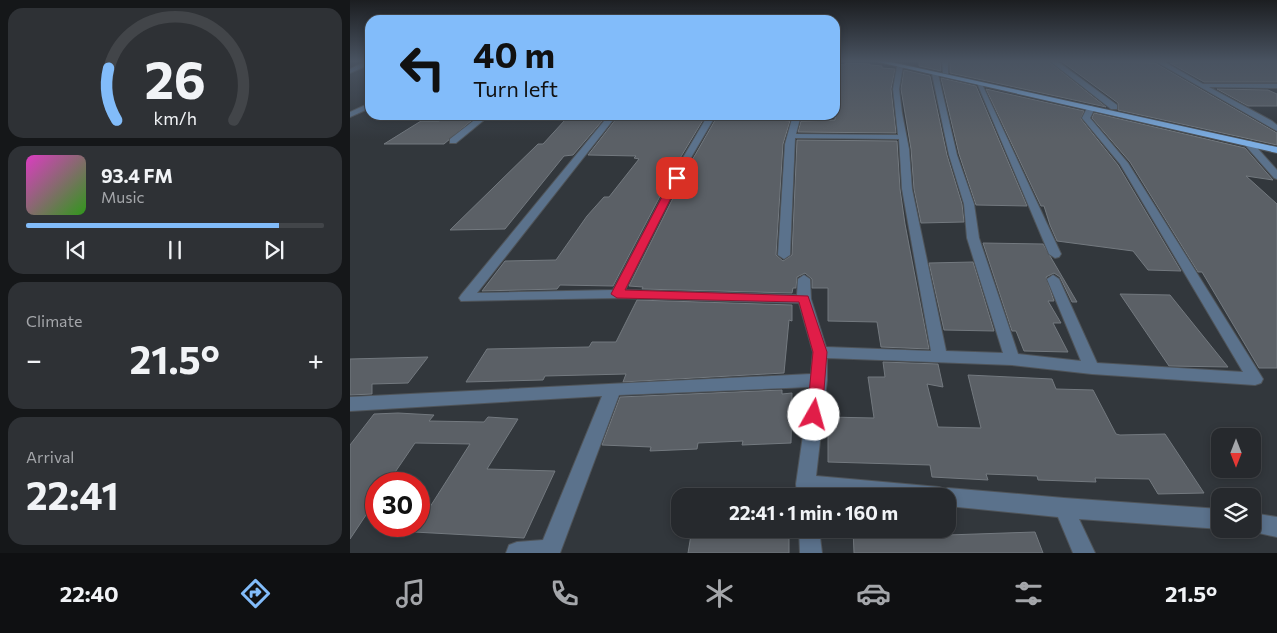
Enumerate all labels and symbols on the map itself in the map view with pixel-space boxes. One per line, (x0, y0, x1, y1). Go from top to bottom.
pin (656, 157, 698, 199)
position arrow (787, 388, 839, 440)
north arrow (1211, 428, 1261, 478)
speed limit sign: 30 (365, 472, 430, 537)

